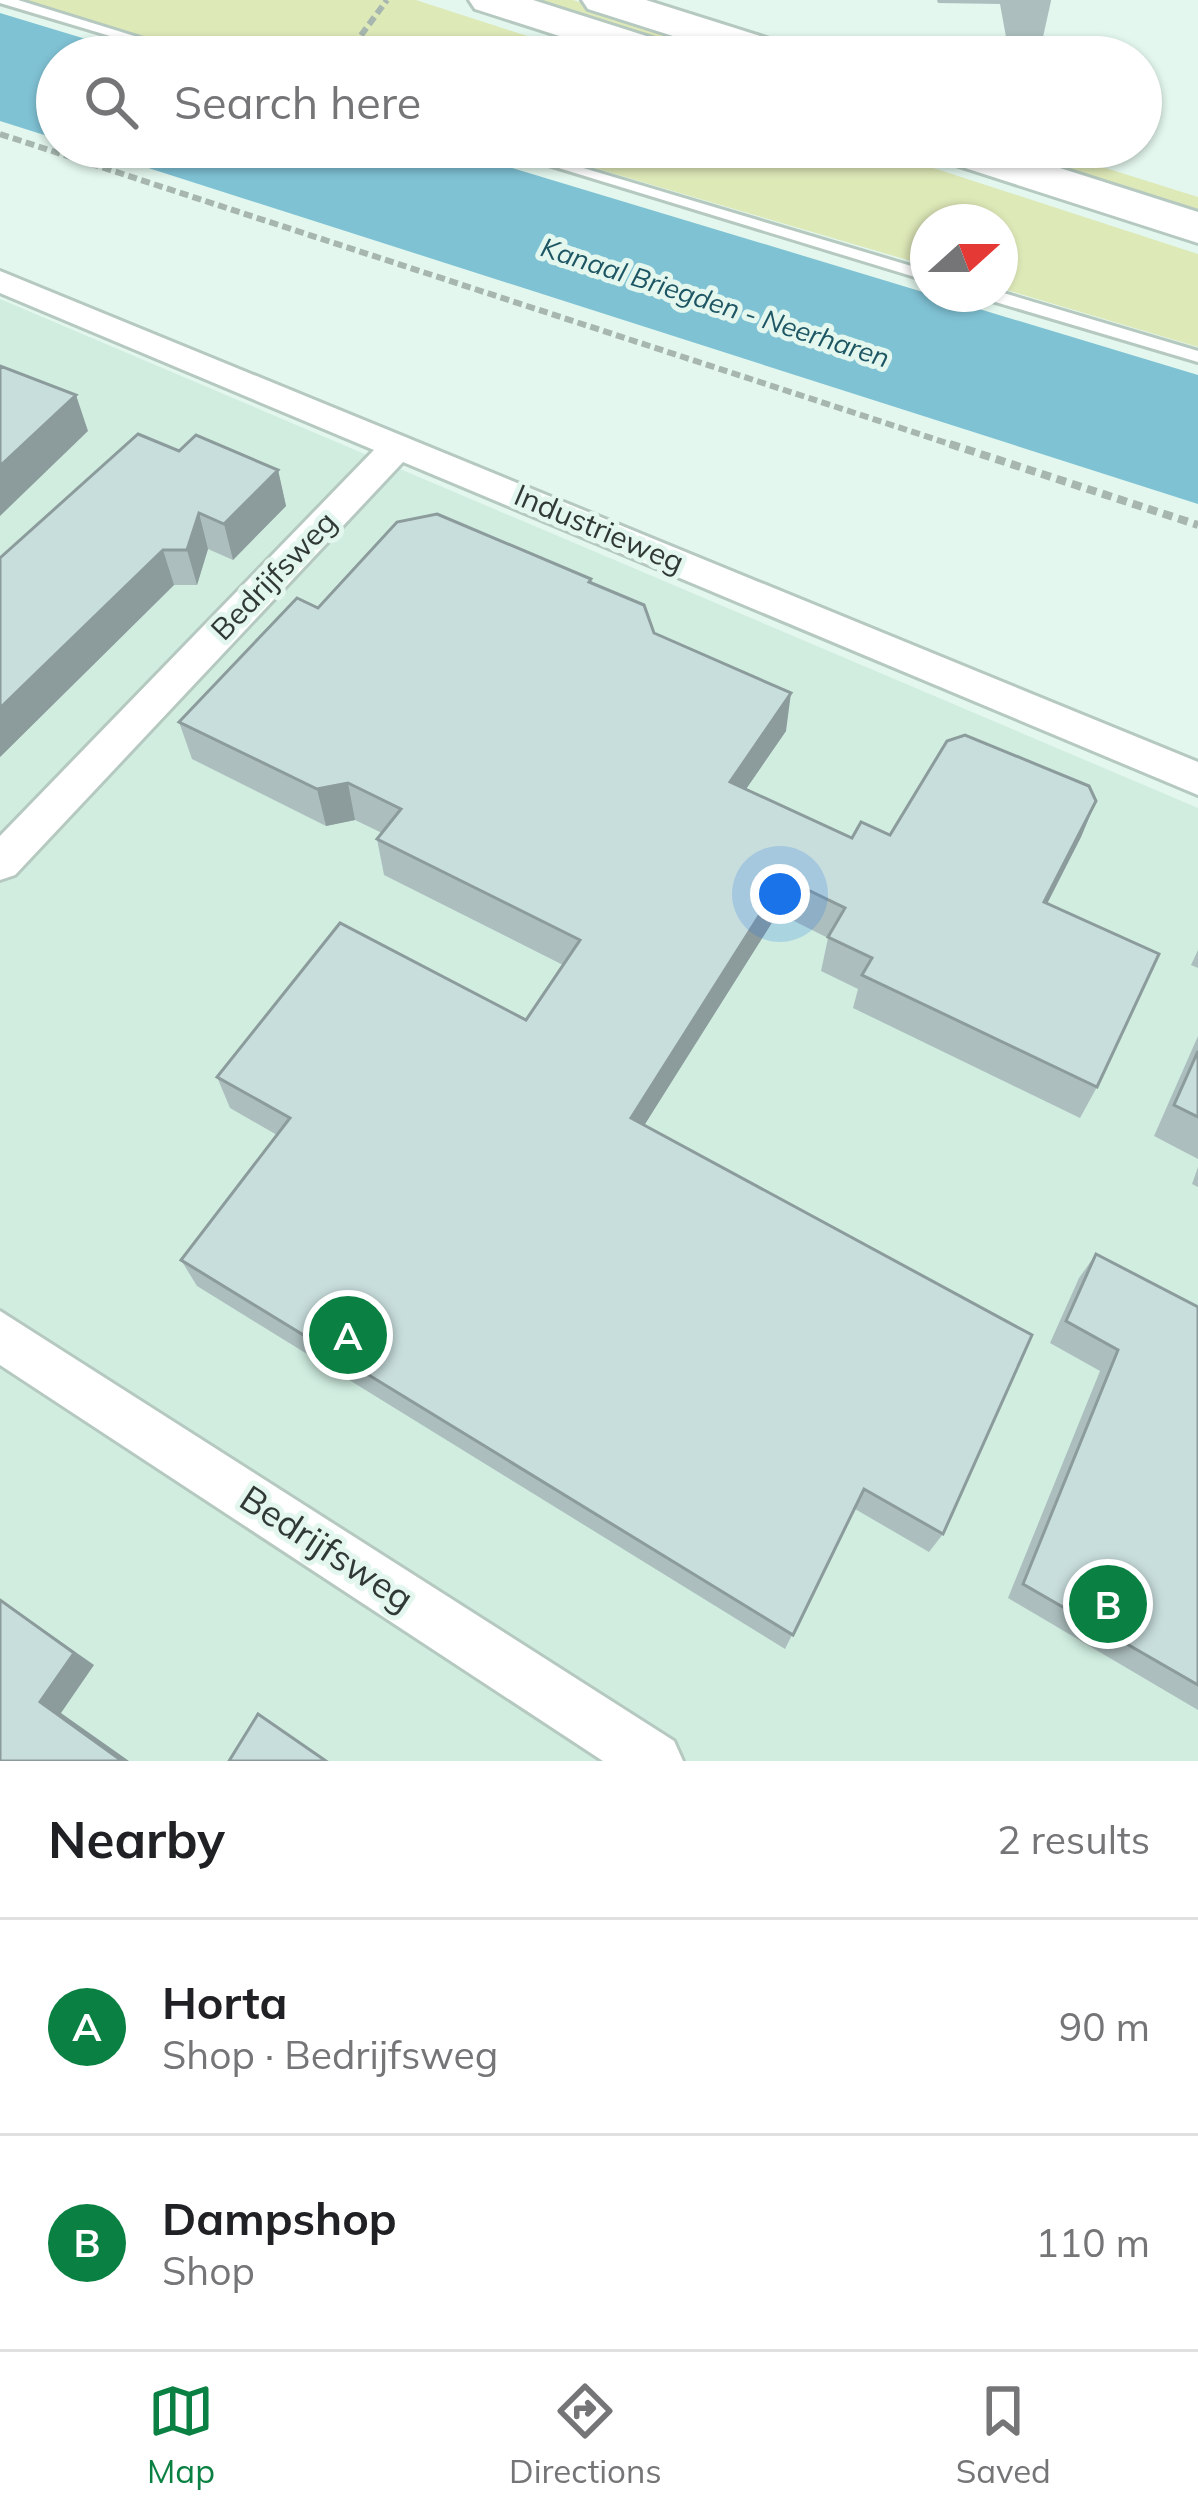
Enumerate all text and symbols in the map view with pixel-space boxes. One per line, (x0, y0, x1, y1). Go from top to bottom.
search box (36, 36, 1162, 168)
icon: search (78, 69, 144, 135)
text: Search here (174, 74, 421, 130)
north arrow (910, 204, 1018, 312)
water label: Kanaal Briegden - Neerharen (537, 230, 894, 375)
street label: Industrieweg (509, 475, 690, 581)
street label: Bedrijfsweg (202, 503, 344, 648)
your location (750, 864, 810, 924)
pin: A (309, 1290, 387, 1380)
street label: Bedrijfsweg (232, 1475, 422, 1620)
pin: B (1069, 1559, 1147, 1649)
text: Nearby (48, 1807, 225, 1871)
text: 2 results (997, 1815, 1150, 1864)
text: Horta (162, 1974, 287, 2030)
text: A (72, 2002, 102, 2051)
text: 90 m (1059, 2002, 1150, 2051)
text: Shop · Bedrijfsweg (162, 2030, 498, 2079)
text: Dampshop (162, 2190, 397, 2246)
text: B (74, 2218, 100, 2267)
text: 110 m (1035, 2218, 1150, 2267)
text: Shop (162, 2246, 255, 2295)
tab: Map (147, 2378, 215, 2491)
tab: Directions (509, 2378, 662, 2491)
tab: Saved (956, 2378, 1051, 2491)

